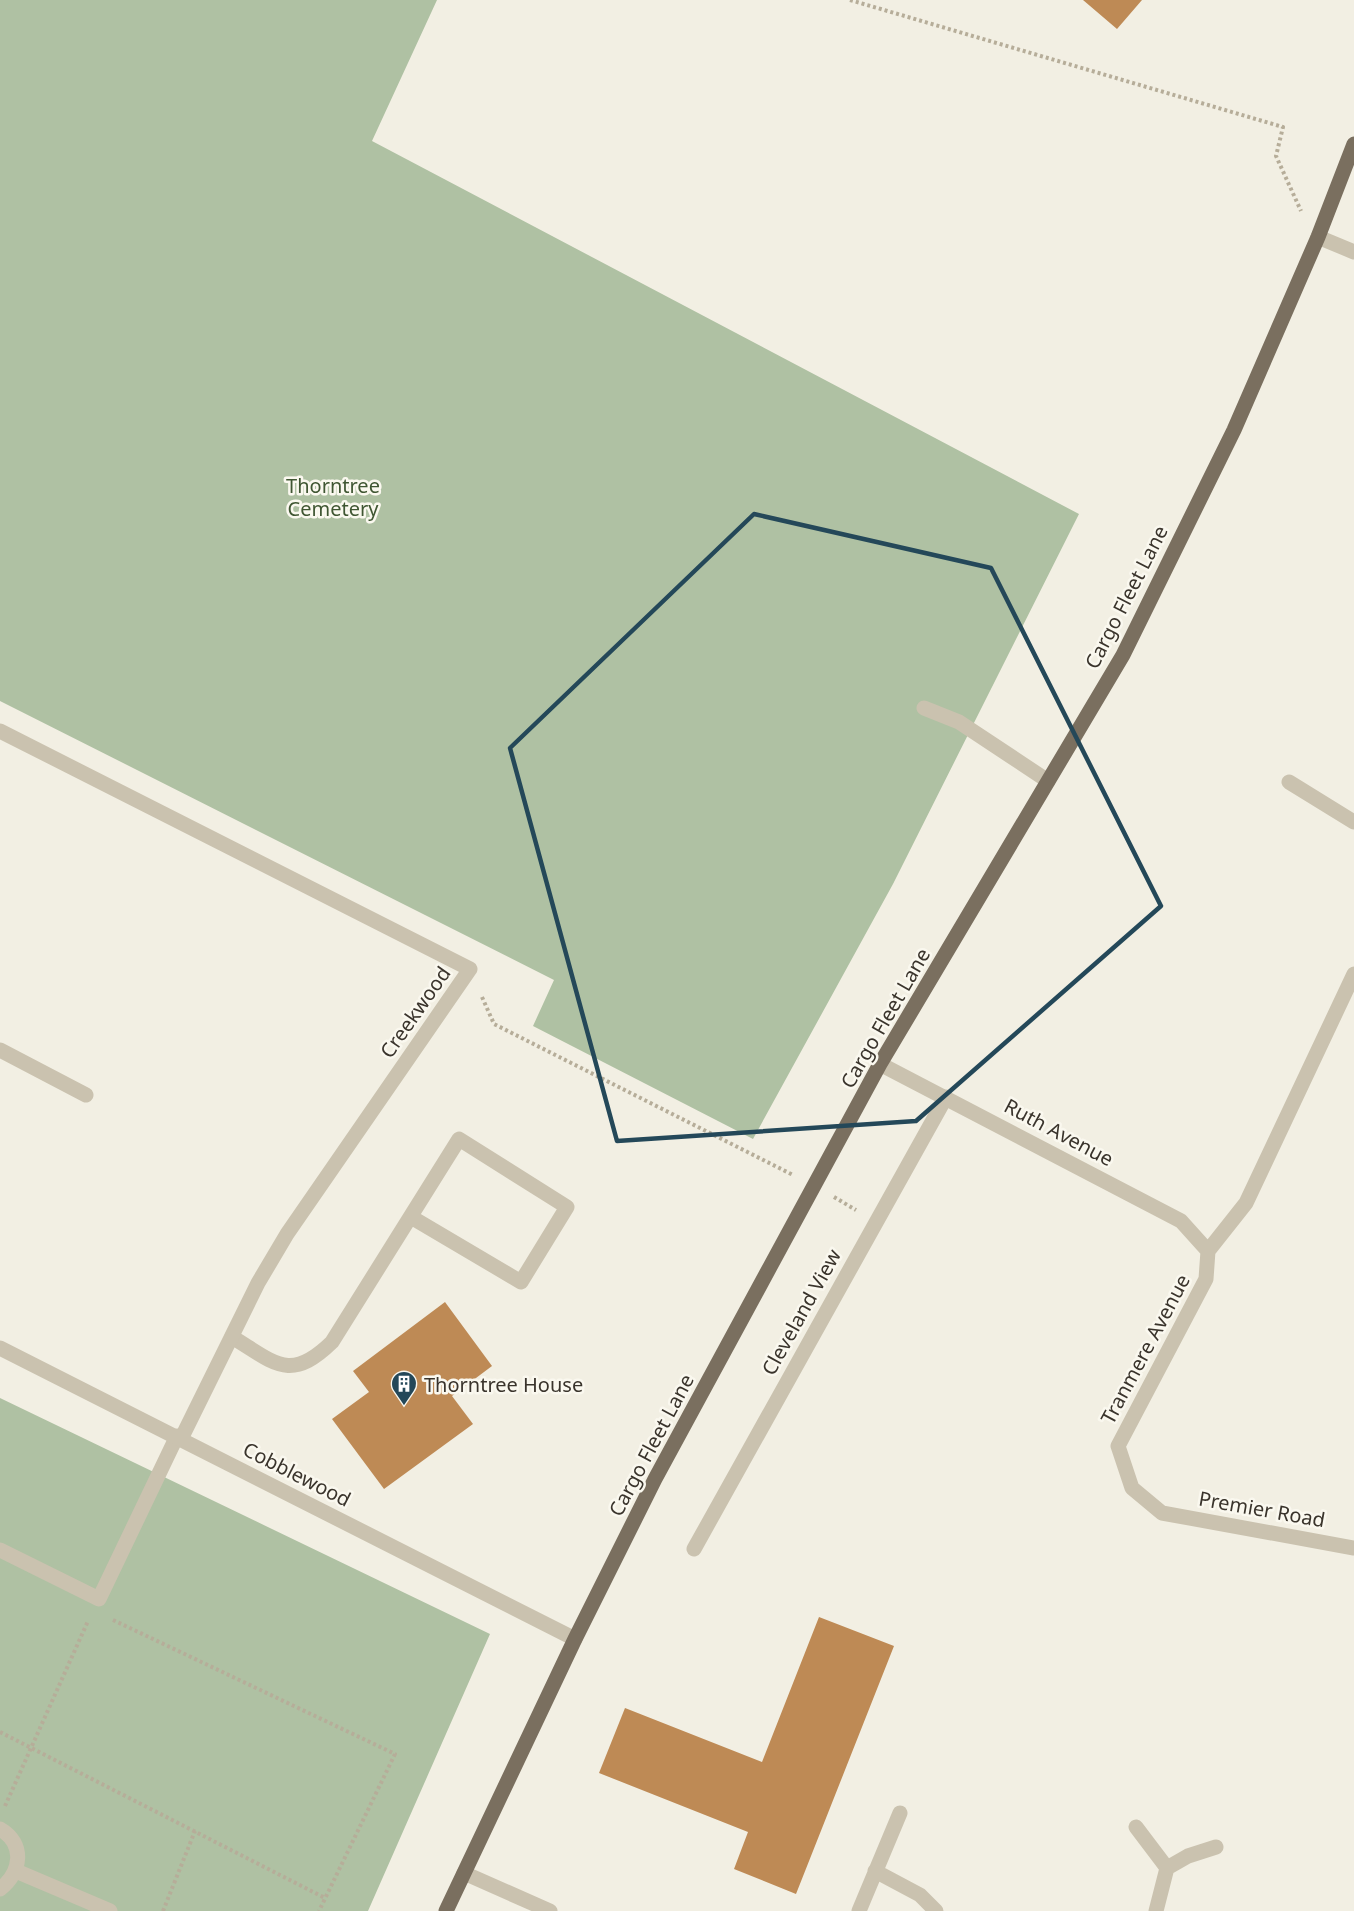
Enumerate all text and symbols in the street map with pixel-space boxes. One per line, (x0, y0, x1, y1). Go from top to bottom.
park label: Thorntree Cemetery (286, 472, 380, 522)
street label: Cargo Fleet Lane (1078, 521, 1174, 673)
street label: Cargo Fleet Lane (834, 943, 936, 1093)
street label: Creekwood (374, 961, 456, 1063)
street label: Ruth Avenue (1000, 1092, 1118, 1172)
street label: Cleveland View (755, 1244, 847, 1380)
street label: Tranmere Avenue (1094, 1269, 1196, 1429)
building icon: Thorntree House (389, 1369, 419, 1407)
street label: Cargo Fleet Lane (602, 1369, 700, 1521)
place label: Thorntree House (424, 1371, 583, 1398)
street label: Cobblewood (238, 1435, 356, 1513)
street label: Premier Road (1197, 1485, 1327, 1533)

